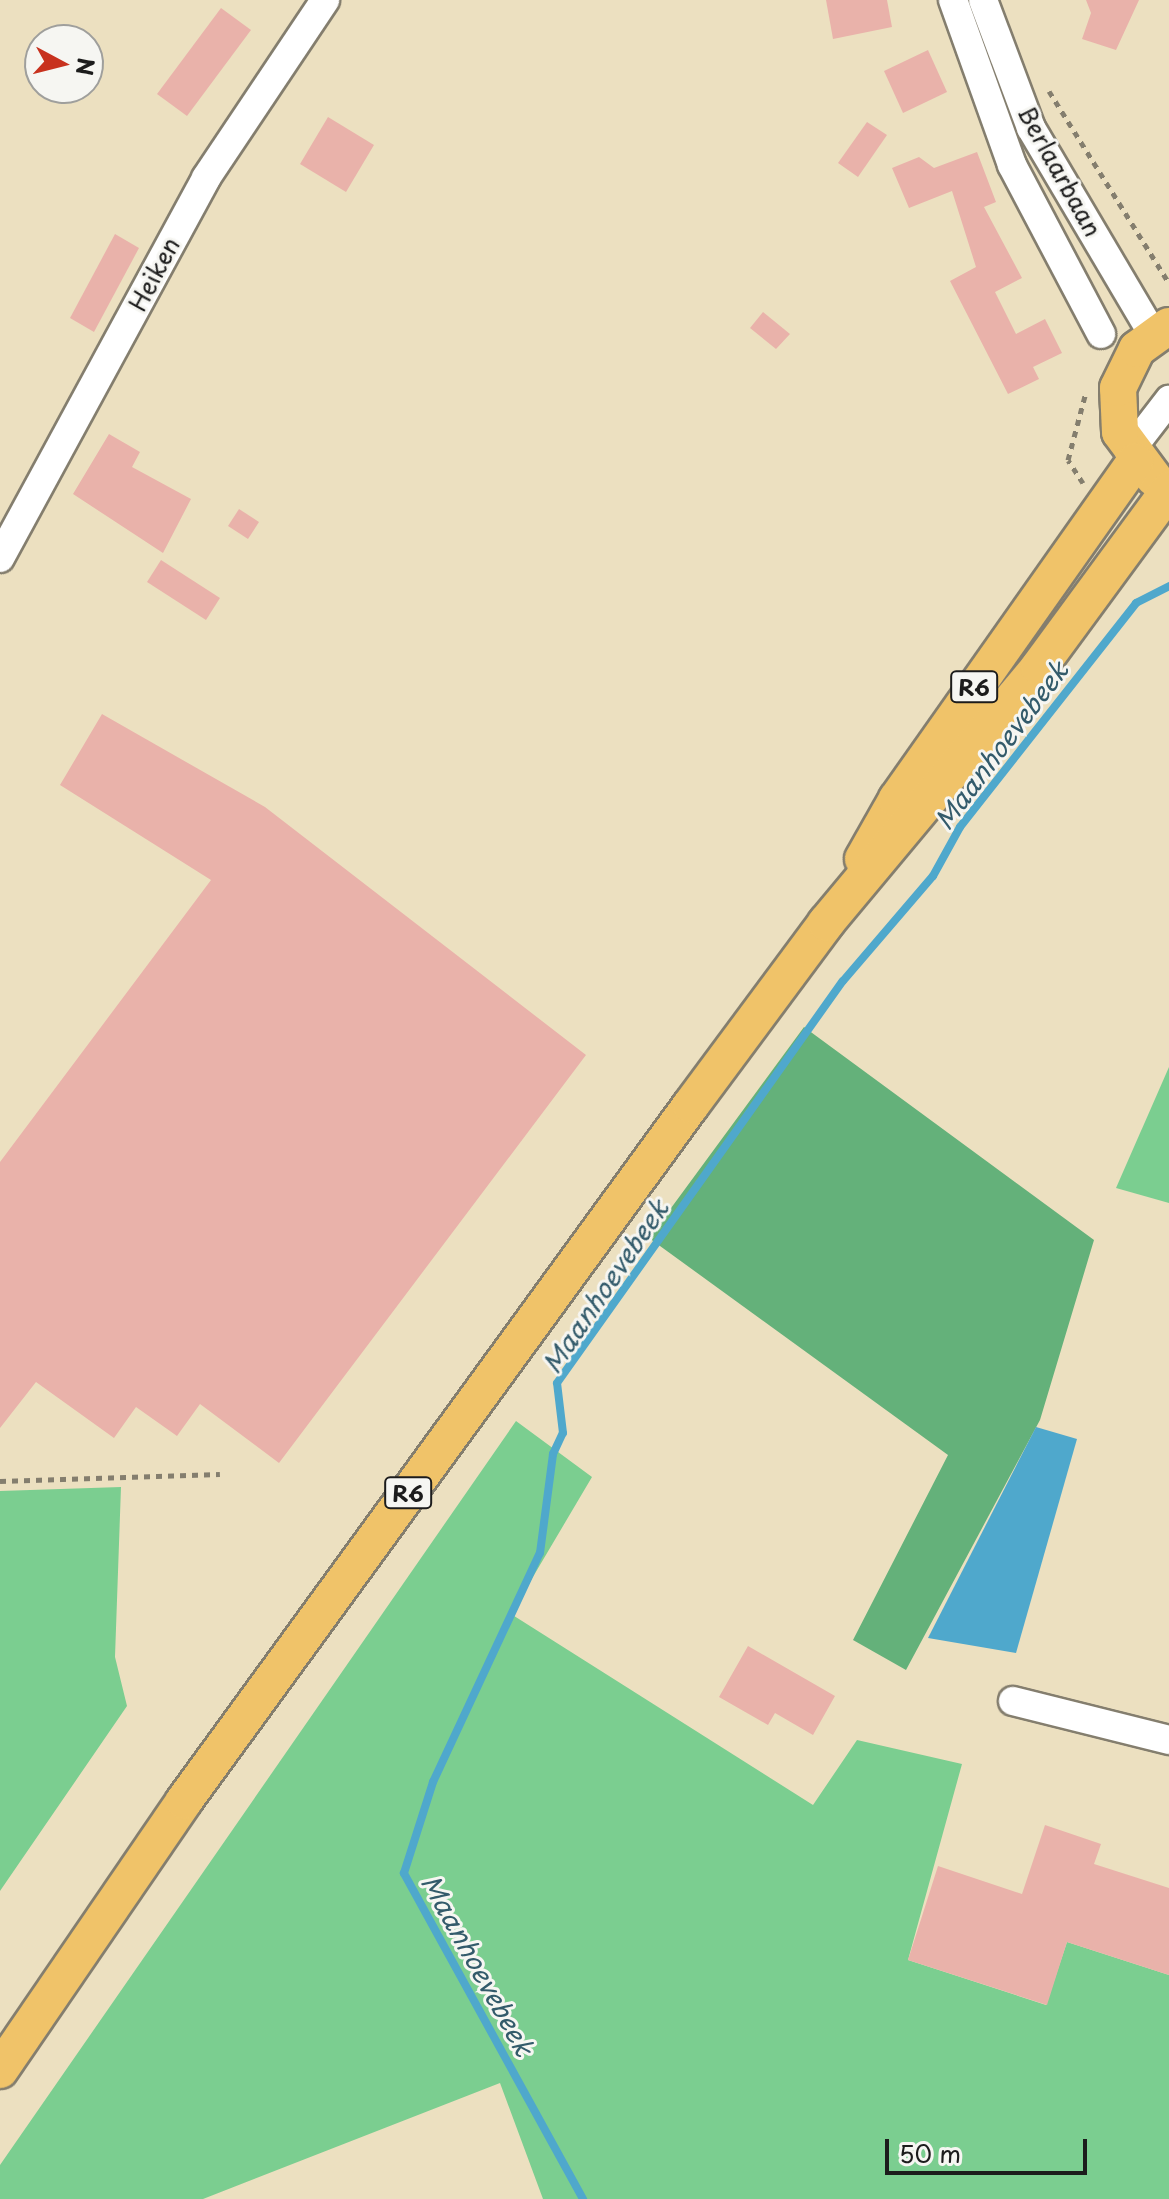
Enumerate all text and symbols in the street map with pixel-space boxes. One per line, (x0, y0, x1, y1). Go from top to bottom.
north arrow (24, 24, 104, 104)
text: N (69, 56, 104, 77)
street label: Berlaarbaan (1012, 101, 1108, 241)
street label: Heiken (123, 232, 185, 316)
water label: Maanhoevebeek (928, 655, 1074, 835)
road number: R6 (950, 669, 998, 705)
water label: Maanhoevebeek (536, 1193, 674, 1379)
road number: R6 (384, 1475, 432, 1511)
water label: Maanhoevebeek (415, 1869, 541, 2061)
scale bar (889, 2123, 1091, 2173)
text: 50 m (899, 2135, 961, 2171)

